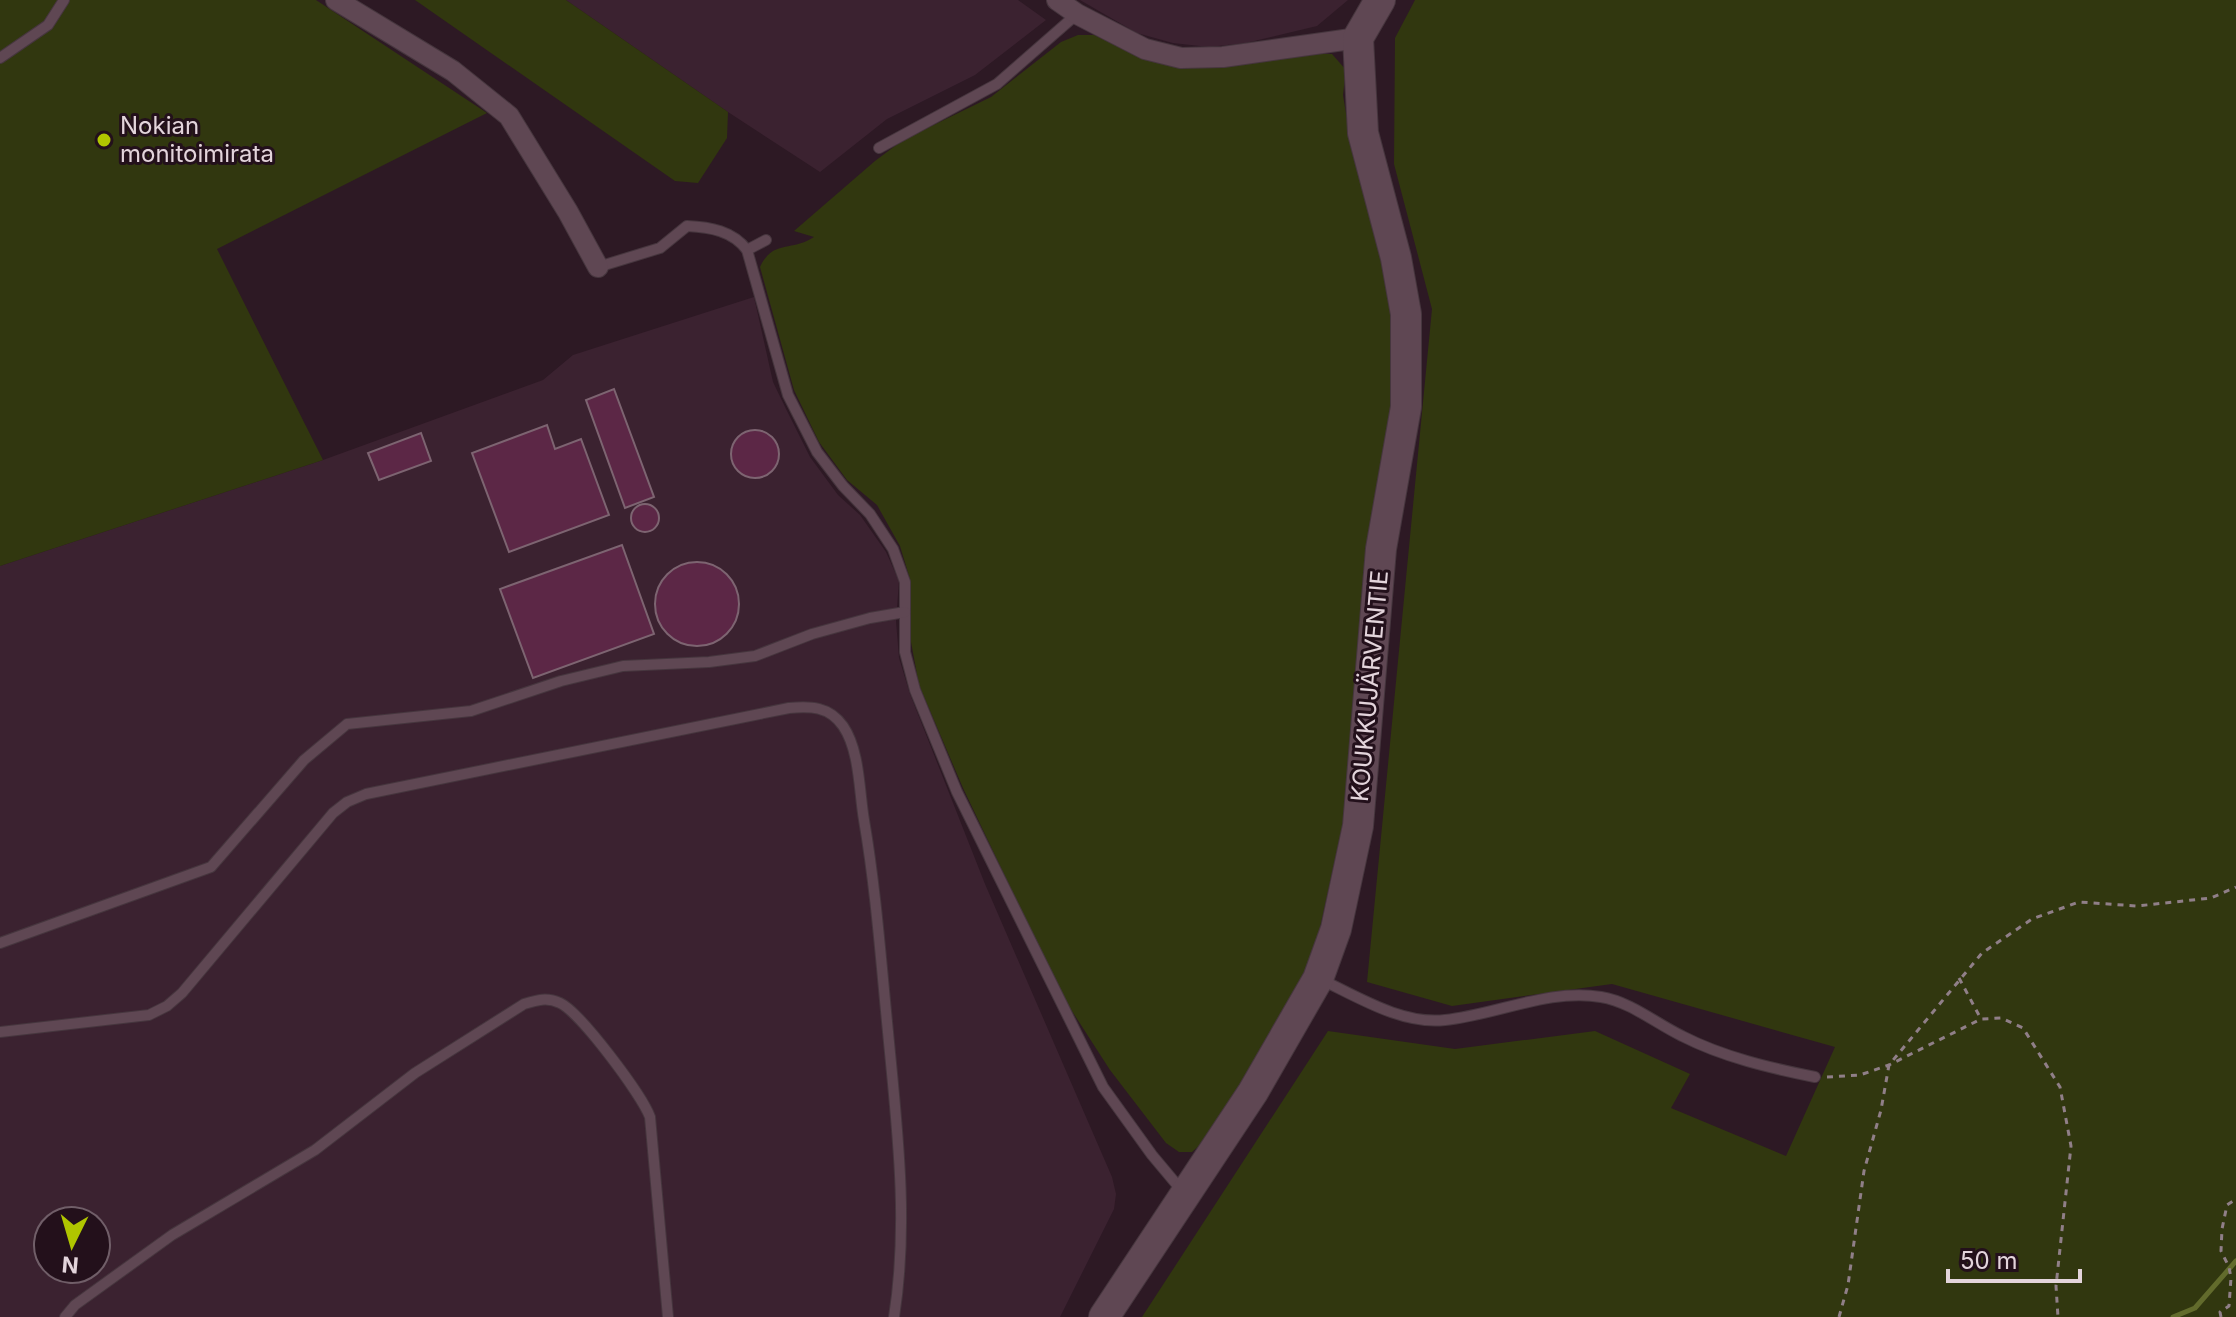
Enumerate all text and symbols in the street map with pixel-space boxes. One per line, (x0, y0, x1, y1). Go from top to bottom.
place label: Nokian monitoimirata (120, 111, 274, 168)
marker: Nokian monitoimirata (95, 131, 113, 149)
street label: KOUKKUJÄRVENTIE (1345, 569, 1394, 803)
north arrow (32, 1205, 112, 1285)
scale bar (1948, 1233, 2080, 1283)
text: 50 m (1960, 1246, 2018, 1275)
text: N (61, 1251, 80, 1279)

